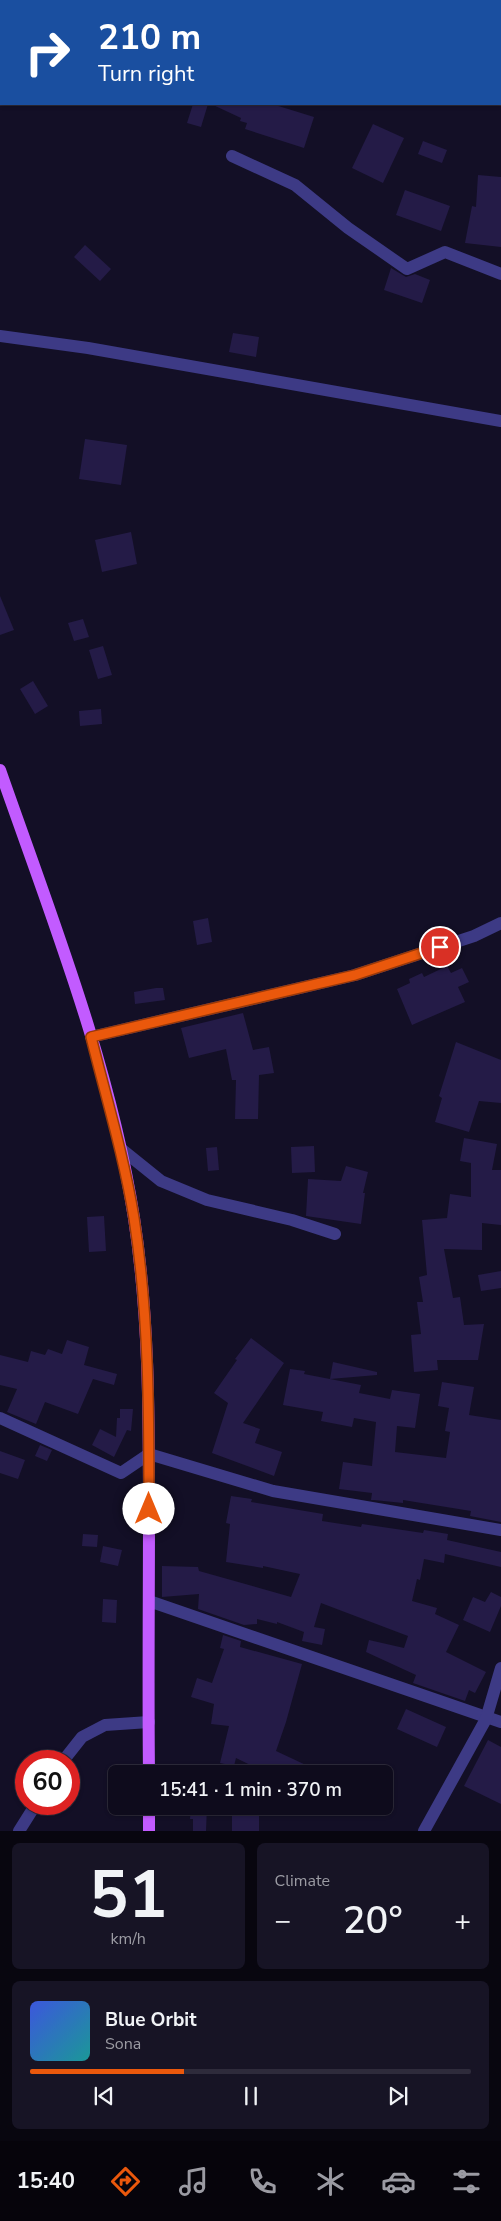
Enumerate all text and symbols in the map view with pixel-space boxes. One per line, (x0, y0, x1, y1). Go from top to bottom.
text: 210 m (98, 14, 201, 61)
icon: right (15, 20, 80, 85)
text: Turn right (98, 59, 194, 89)
pin (419, 926, 461, 968)
icon: arrive (426, 933, 454, 961)
position arrow (122, 1482, 174, 1534)
speed limit sign: 60 (15, 1750, 80, 1815)
text: 15:41 · 1 min · 370 m (159, 1777, 342, 1803)
text: 51 (89, 1851, 167, 1940)
text: Climate (275, 1870, 330, 1892)
text: 20° (343, 1895, 403, 1946)
text: − (275, 1902, 291, 1940)
text: + (454, 1902, 471, 1940)
text: km/h (111, 1928, 146, 1950)
text: Blue Orbit (105, 2007, 196, 2033)
text: Sona (105, 2033, 141, 2055)
icon: previous (90, 2082, 118, 2110)
icon: pause (237, 2082, 265, 2110)
icon: next (384, 2082, 412, 2110)
icon: directions (108, 2164, 143, 2199)
icon: music (176, 2164, 211, 2199)
icon: phone (245, 2164, 280, 2199)
icon: climate (313, 2164, 348, 2199)
icon: car (381, 2164, 416, 2199)
icon: filters (449, 2164, 484, 2199)
text: 15:40 (17, 2166, 75, 2196)

